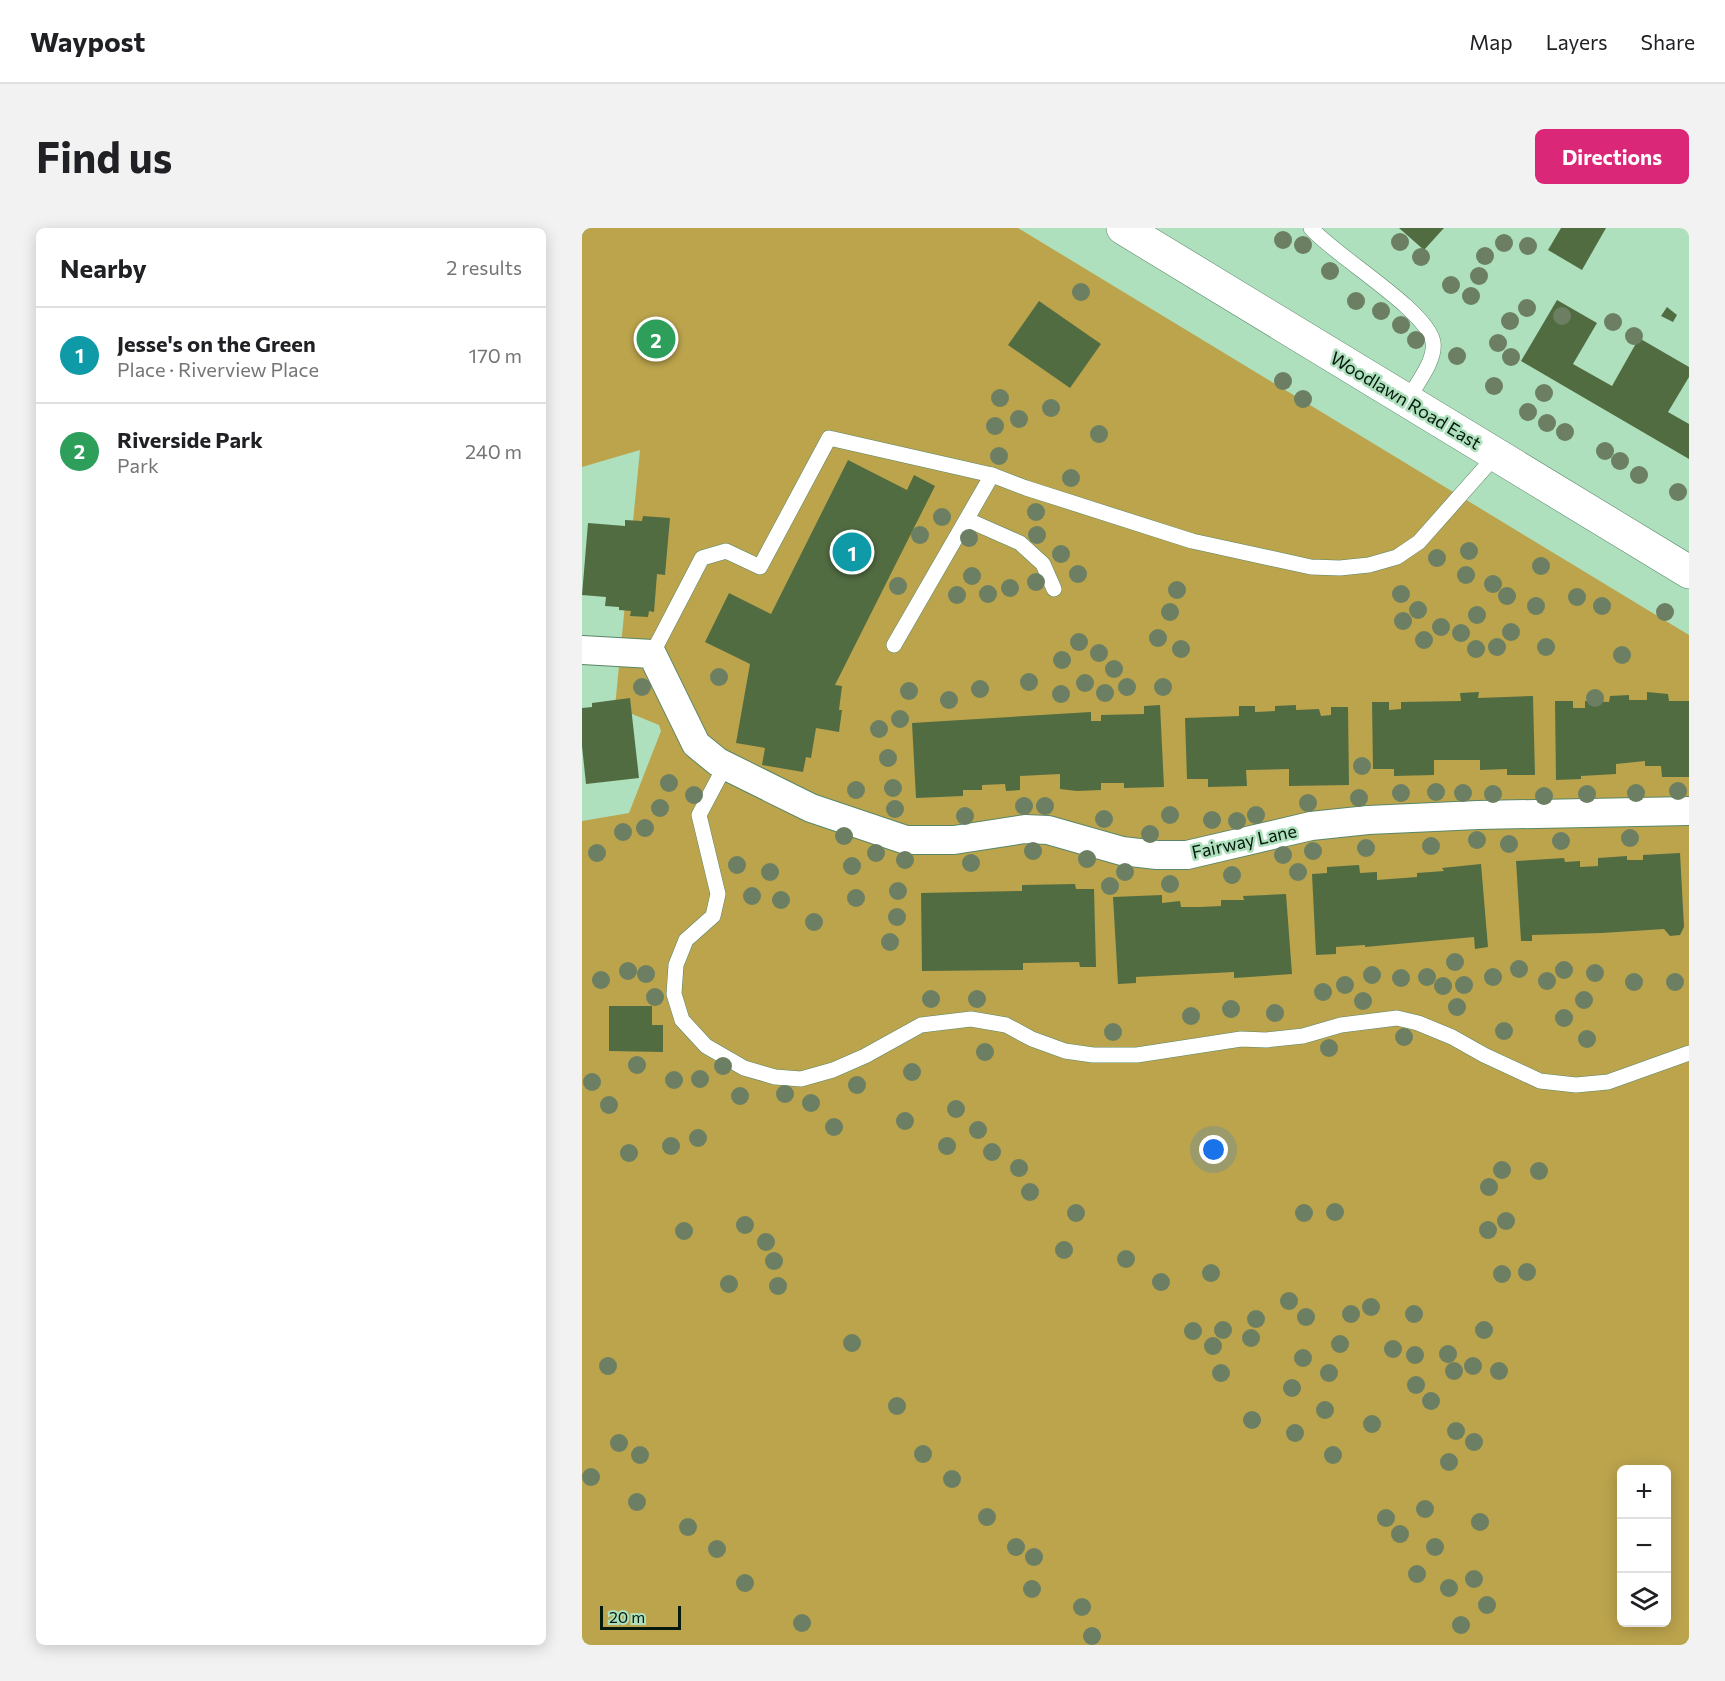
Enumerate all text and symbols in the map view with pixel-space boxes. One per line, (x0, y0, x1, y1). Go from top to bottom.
text: Waypost (30, 24, 145, 58)
text: Map (1469, 29, 1513, 54)
text: Layers (1546, 29, 1608, 54)
text: Share (1641, 29, 1695, 54)
button: Directions (1535, 129, 1689, 184)
text: Find us (36, 130, 172, 182)
text: Nearby (60, 252, 147, 283)
text: 2 results (446, 255, 522, 279)
pin: 2 (636, 316, 676, 362)
text: Jesse's on the Green (117, 330, 316, 357)
text: 1 (75, 343, 84, 367)
text: 170 m (469, 343, 522, 367)
street label: Woodlawn Road East (1327, 346, 1485, 454)
text: Place · Riverview Place (117, 357, 319, 381)
text: Riverside Park (117, 426, 263, 453)
text: 2 (74, 439, 85, 463)
text: 240 m (465, 439, 522, 463)
text: Park (117, 453, 159, 477)
pin: 1 (832, 530, 872, 574)
street label: Fairway Lane (1189, 819, 1299, 863)
your location (1199, 1135, 1228, 1164)
map controls (1617, 1465, 1671, 1627)
button: + (1617, 1465, 1671, 1519)
button: − (1617, 1519, 1671, 1573)
button: layers (1617, 1573, 1671, 1627)
scale bar (600, 1603, 681, 1630)
text: 20 m (609, 1607, 645, 1626)

